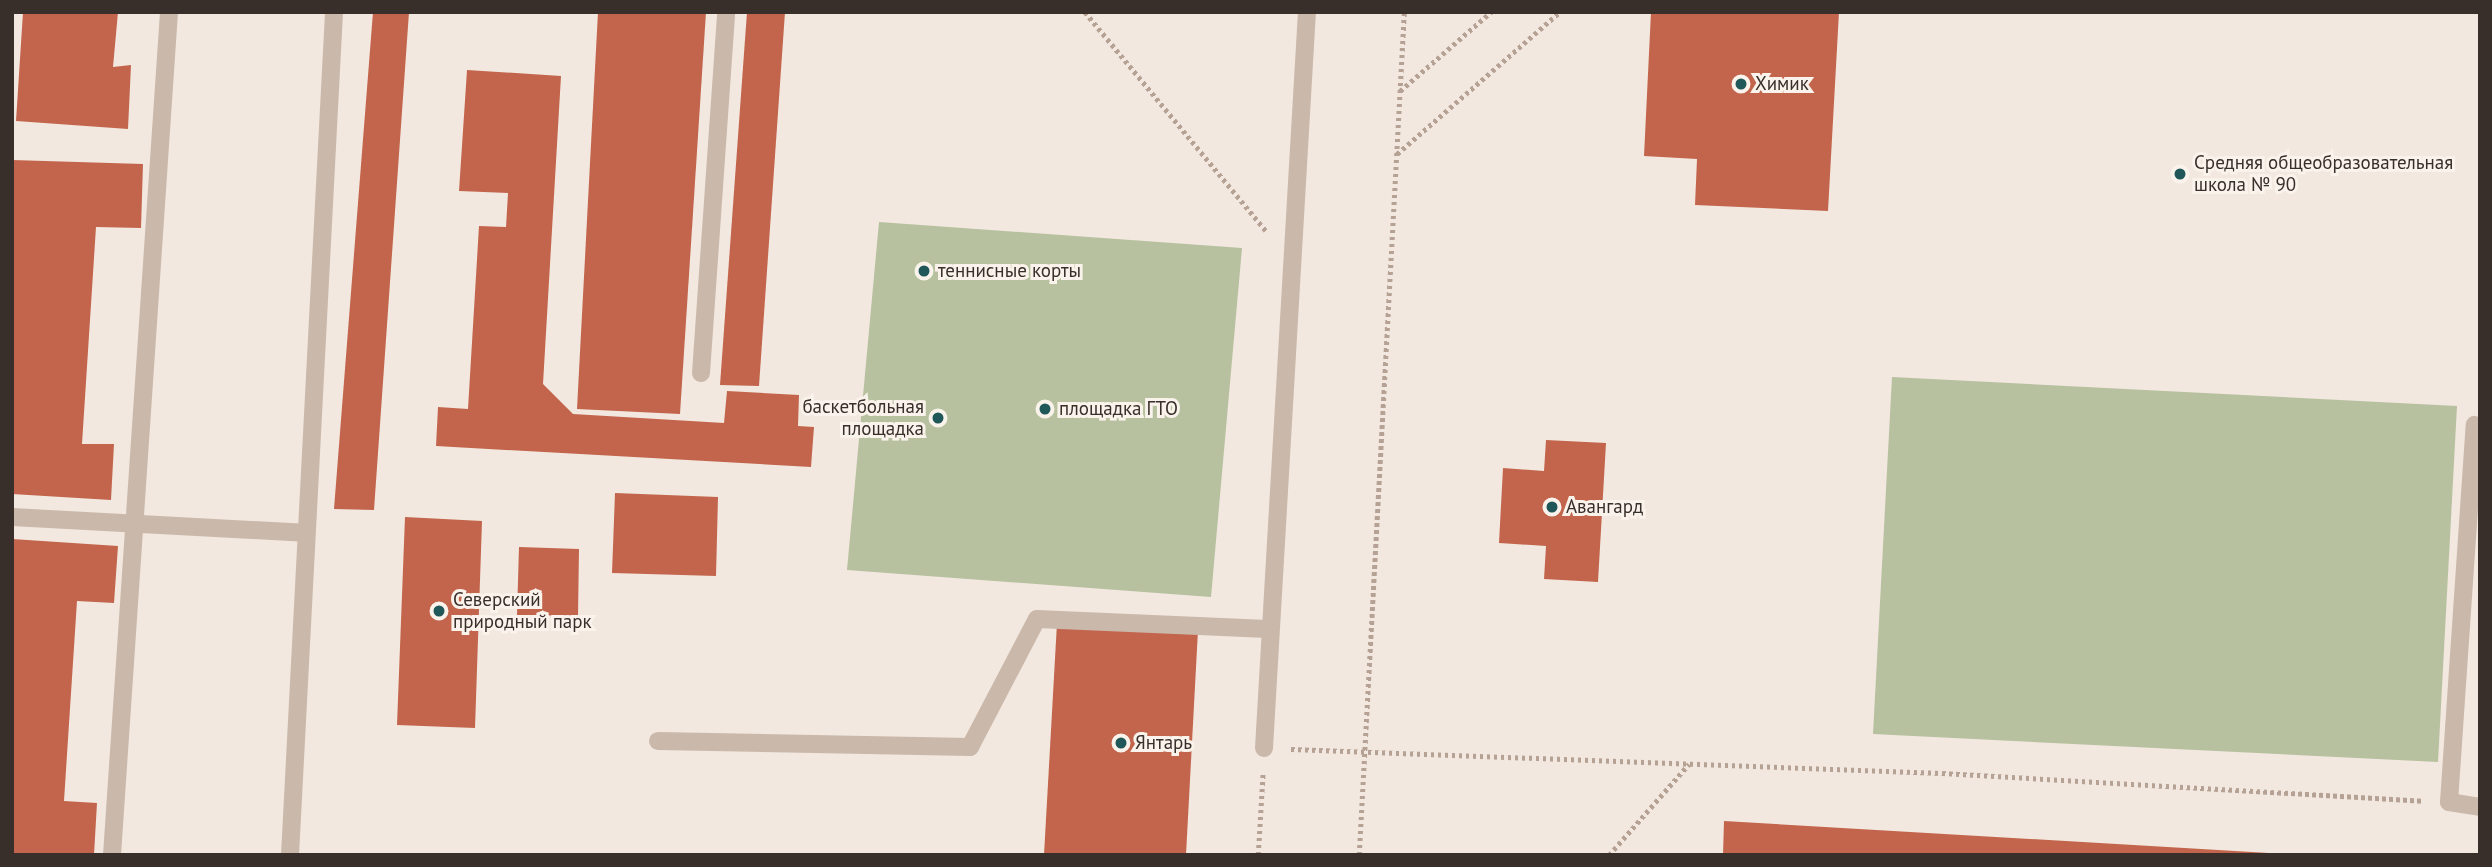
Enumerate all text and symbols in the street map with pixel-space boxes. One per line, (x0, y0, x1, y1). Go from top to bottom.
place label: Химик (1755, 73, 1809, 95)
marker: Химик (1733, 76, 1749, 92)
place label: Средняя общеобразовательная школа № 90 (2194, 152, 2453, 196)
marker: Средняя общеобразовательная школа № 90 (2172, 166, 2188, 182)
place label: теннисные корты (938, 260, 1081, 282)
marker: теннисные корты (916, 263, 932, 279)
place label: баскетбольная площадка (802, 396, 924, 440)
place label: площадка ГТО (1059, 398, 1178, 420)
marker: площадка ГТО (1037, 401, 1053, 417)
marker: баскетбольная площадка (930, 410, 946, 426)
place label: Авангард (1566, 496, 1643, 518)
marker: Авангард (1544, 499, 1560, 515)
place label: Северский природный парк (453, 589, 592, 633)
marker: Северский природный парк (431, 603, 447, 619)
place label: Янтарь (1135, 732, 1192, 754)
marker: Янтарь (1113, 735, 1129, 751)

